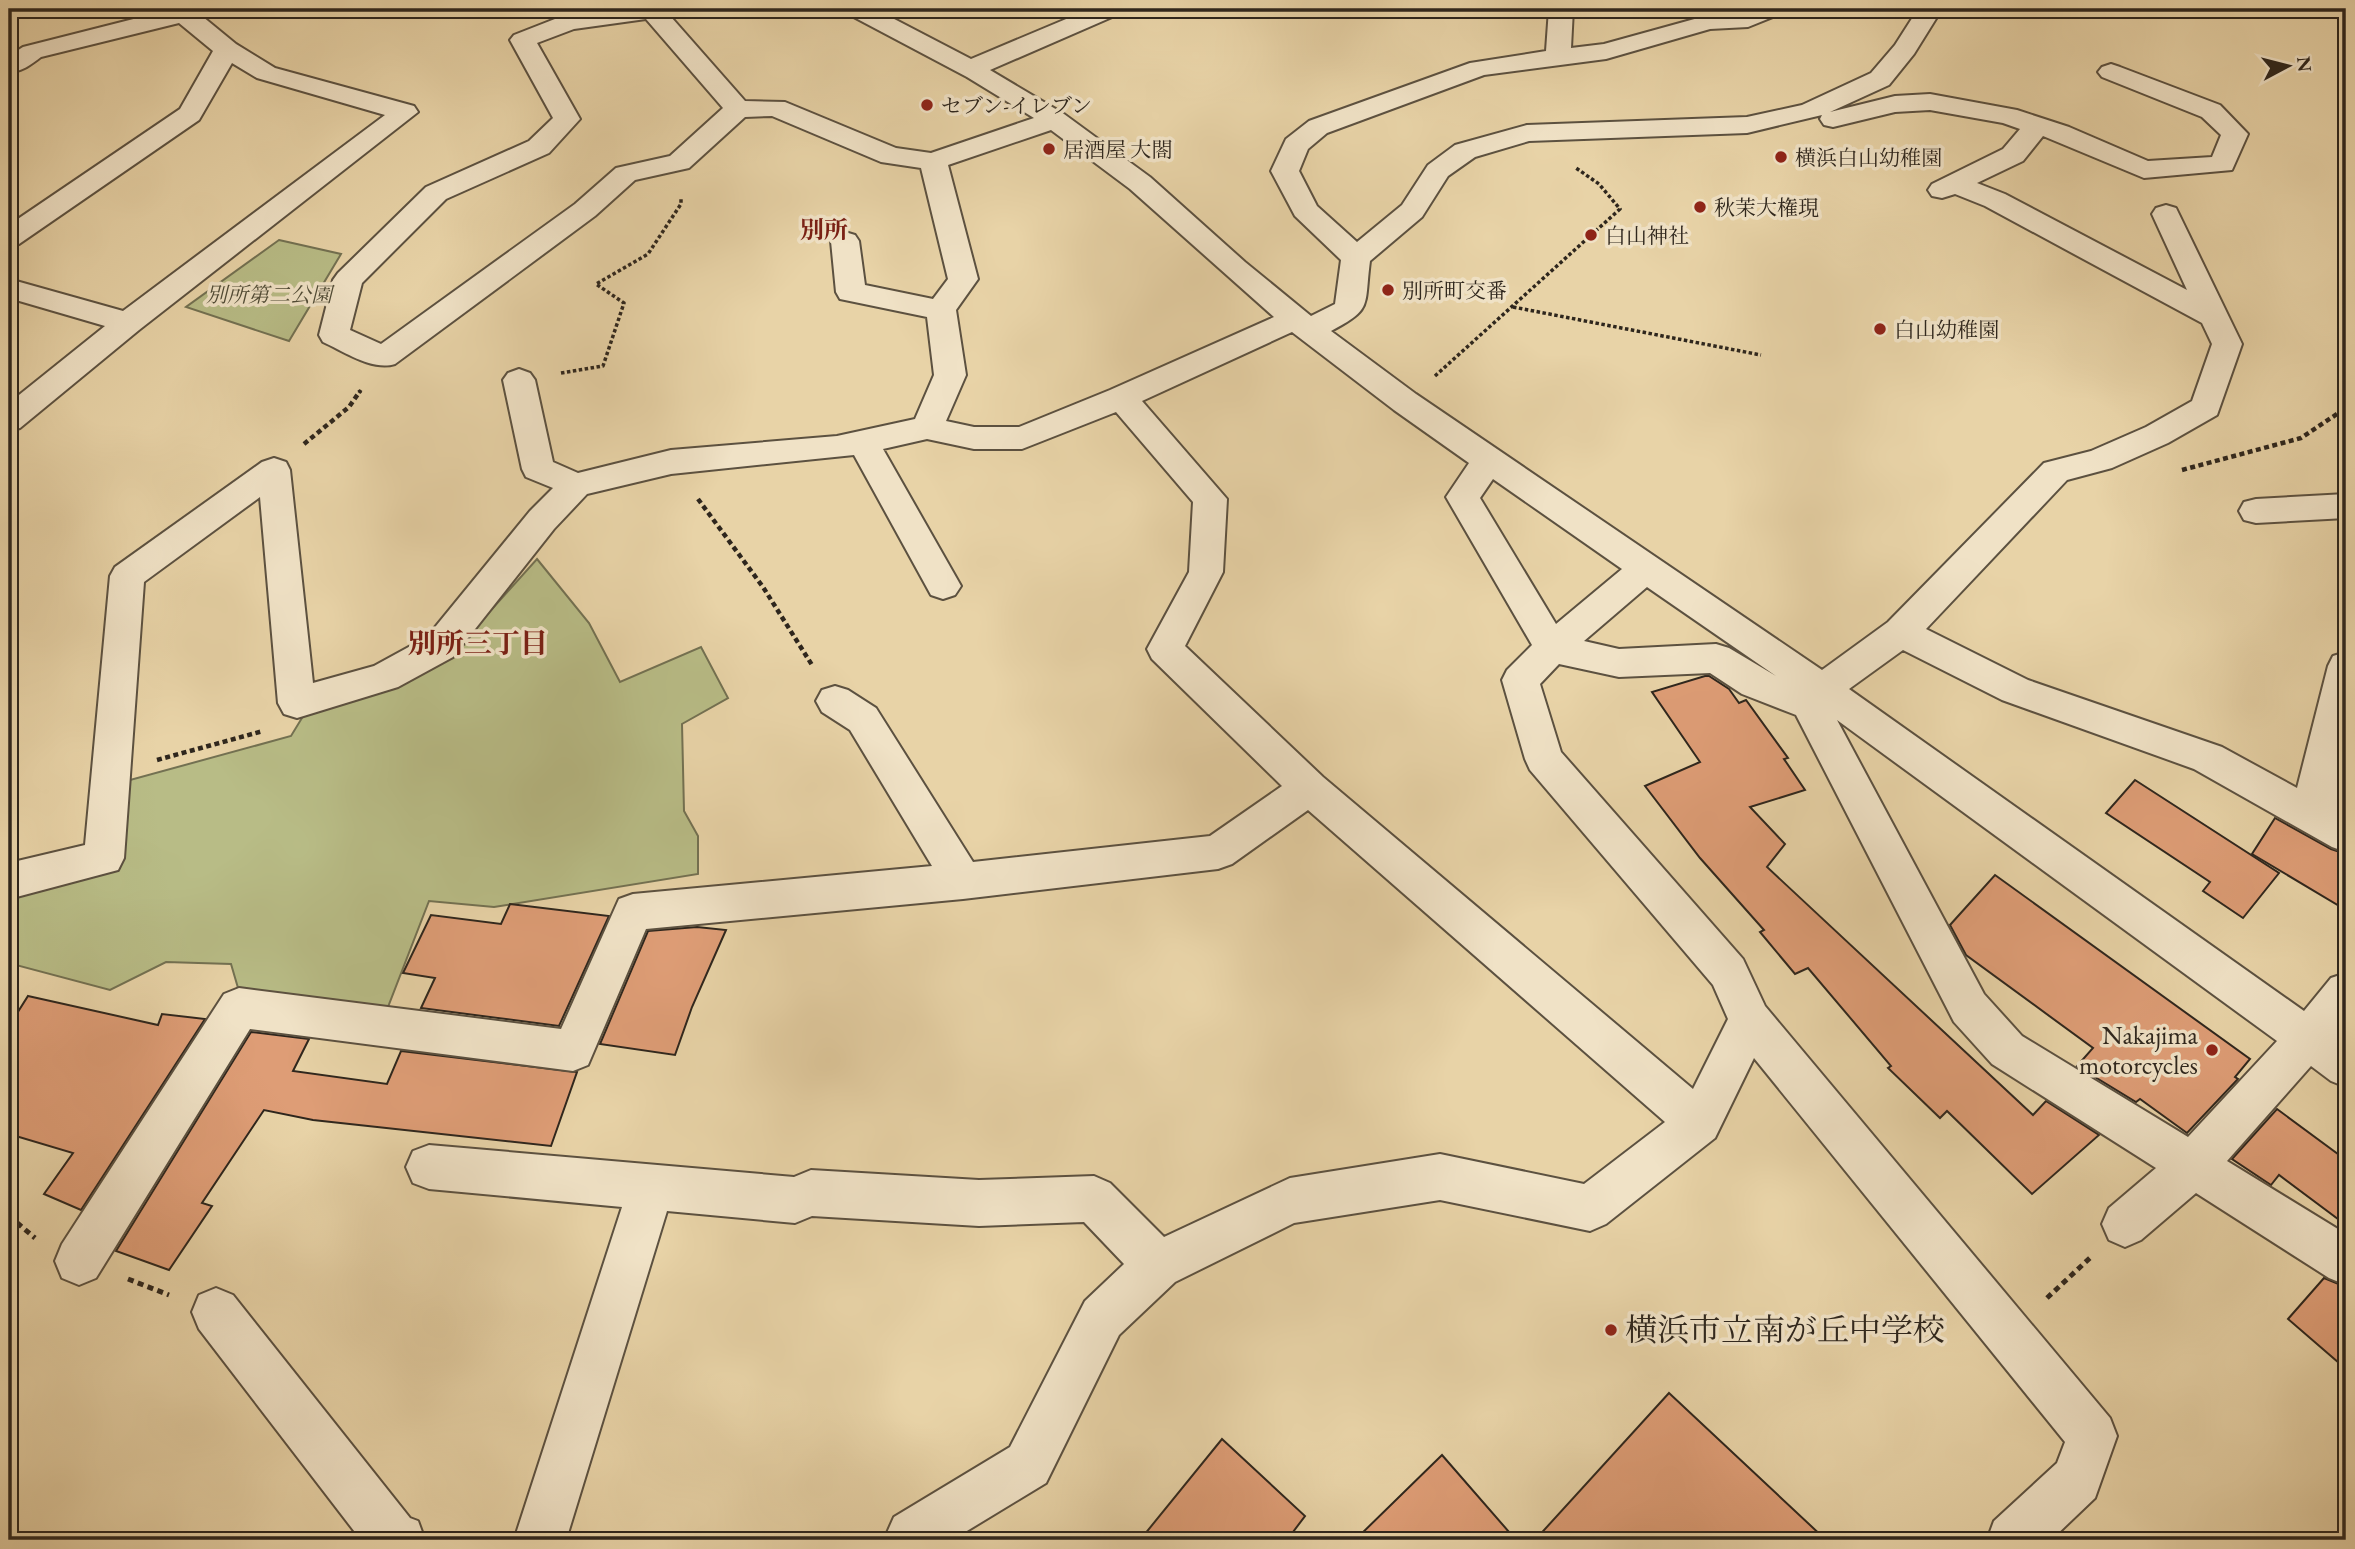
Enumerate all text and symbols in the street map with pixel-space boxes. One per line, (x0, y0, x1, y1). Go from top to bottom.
north arrow (2254, 32, 2324, 102)
text: N (2291, 55, 2318, 74)
place label: セブン-イレブン (941, 92, 1092, 119)
marker: セブン-イレブン (919, 97, 935, 113)
place label: 居酒屋 大閤 (1063, 136, 1172, 163)
marker: 居酒屋 大閤 (1041, 141, 1057, 157)
place label: 横浜白山幼稚園 (1795, 144, 1942, 171)
marker: 横浜白山幼稚園 (1773, 149, 1789, 165)
place label: 秋茉大権現 (1714, 194, 1819, 221)
marker: 秋茉大権現 (1692, 199, 1708, 215)
district label: 別所 (800, 214, 848, 245)
place label: 白山神社 (1605, 222, 1689, 249)
marker: 白山神社 (1583, 227, 1599, 243)
place label: 別所町交番 (1402, 277, 1507, 304)
park label: 別所第二公園 (206, 281, 335, 308)
marker: 別所町交番 (1380, 282, 1396, 298)
place label: 白山幼稚園 (1894, 316, 1999, 343)
marker: 白山幼稚園 (1872, 321, 1888, 337)
district label: 別所三丁目 (408, 625, 548, 661)
place label: Nakajima motorcycles (2079, 1018, 2199, 1082)
marker: Nakajima motorcycles (2204, 1042, 2220, 1058)
place label: 横浜市立南が丘中学校 (1625, 1309, 1945, 1351)
marker: 横浜市立南が丘中学校 (1603, 1322, 1619, 1338)

